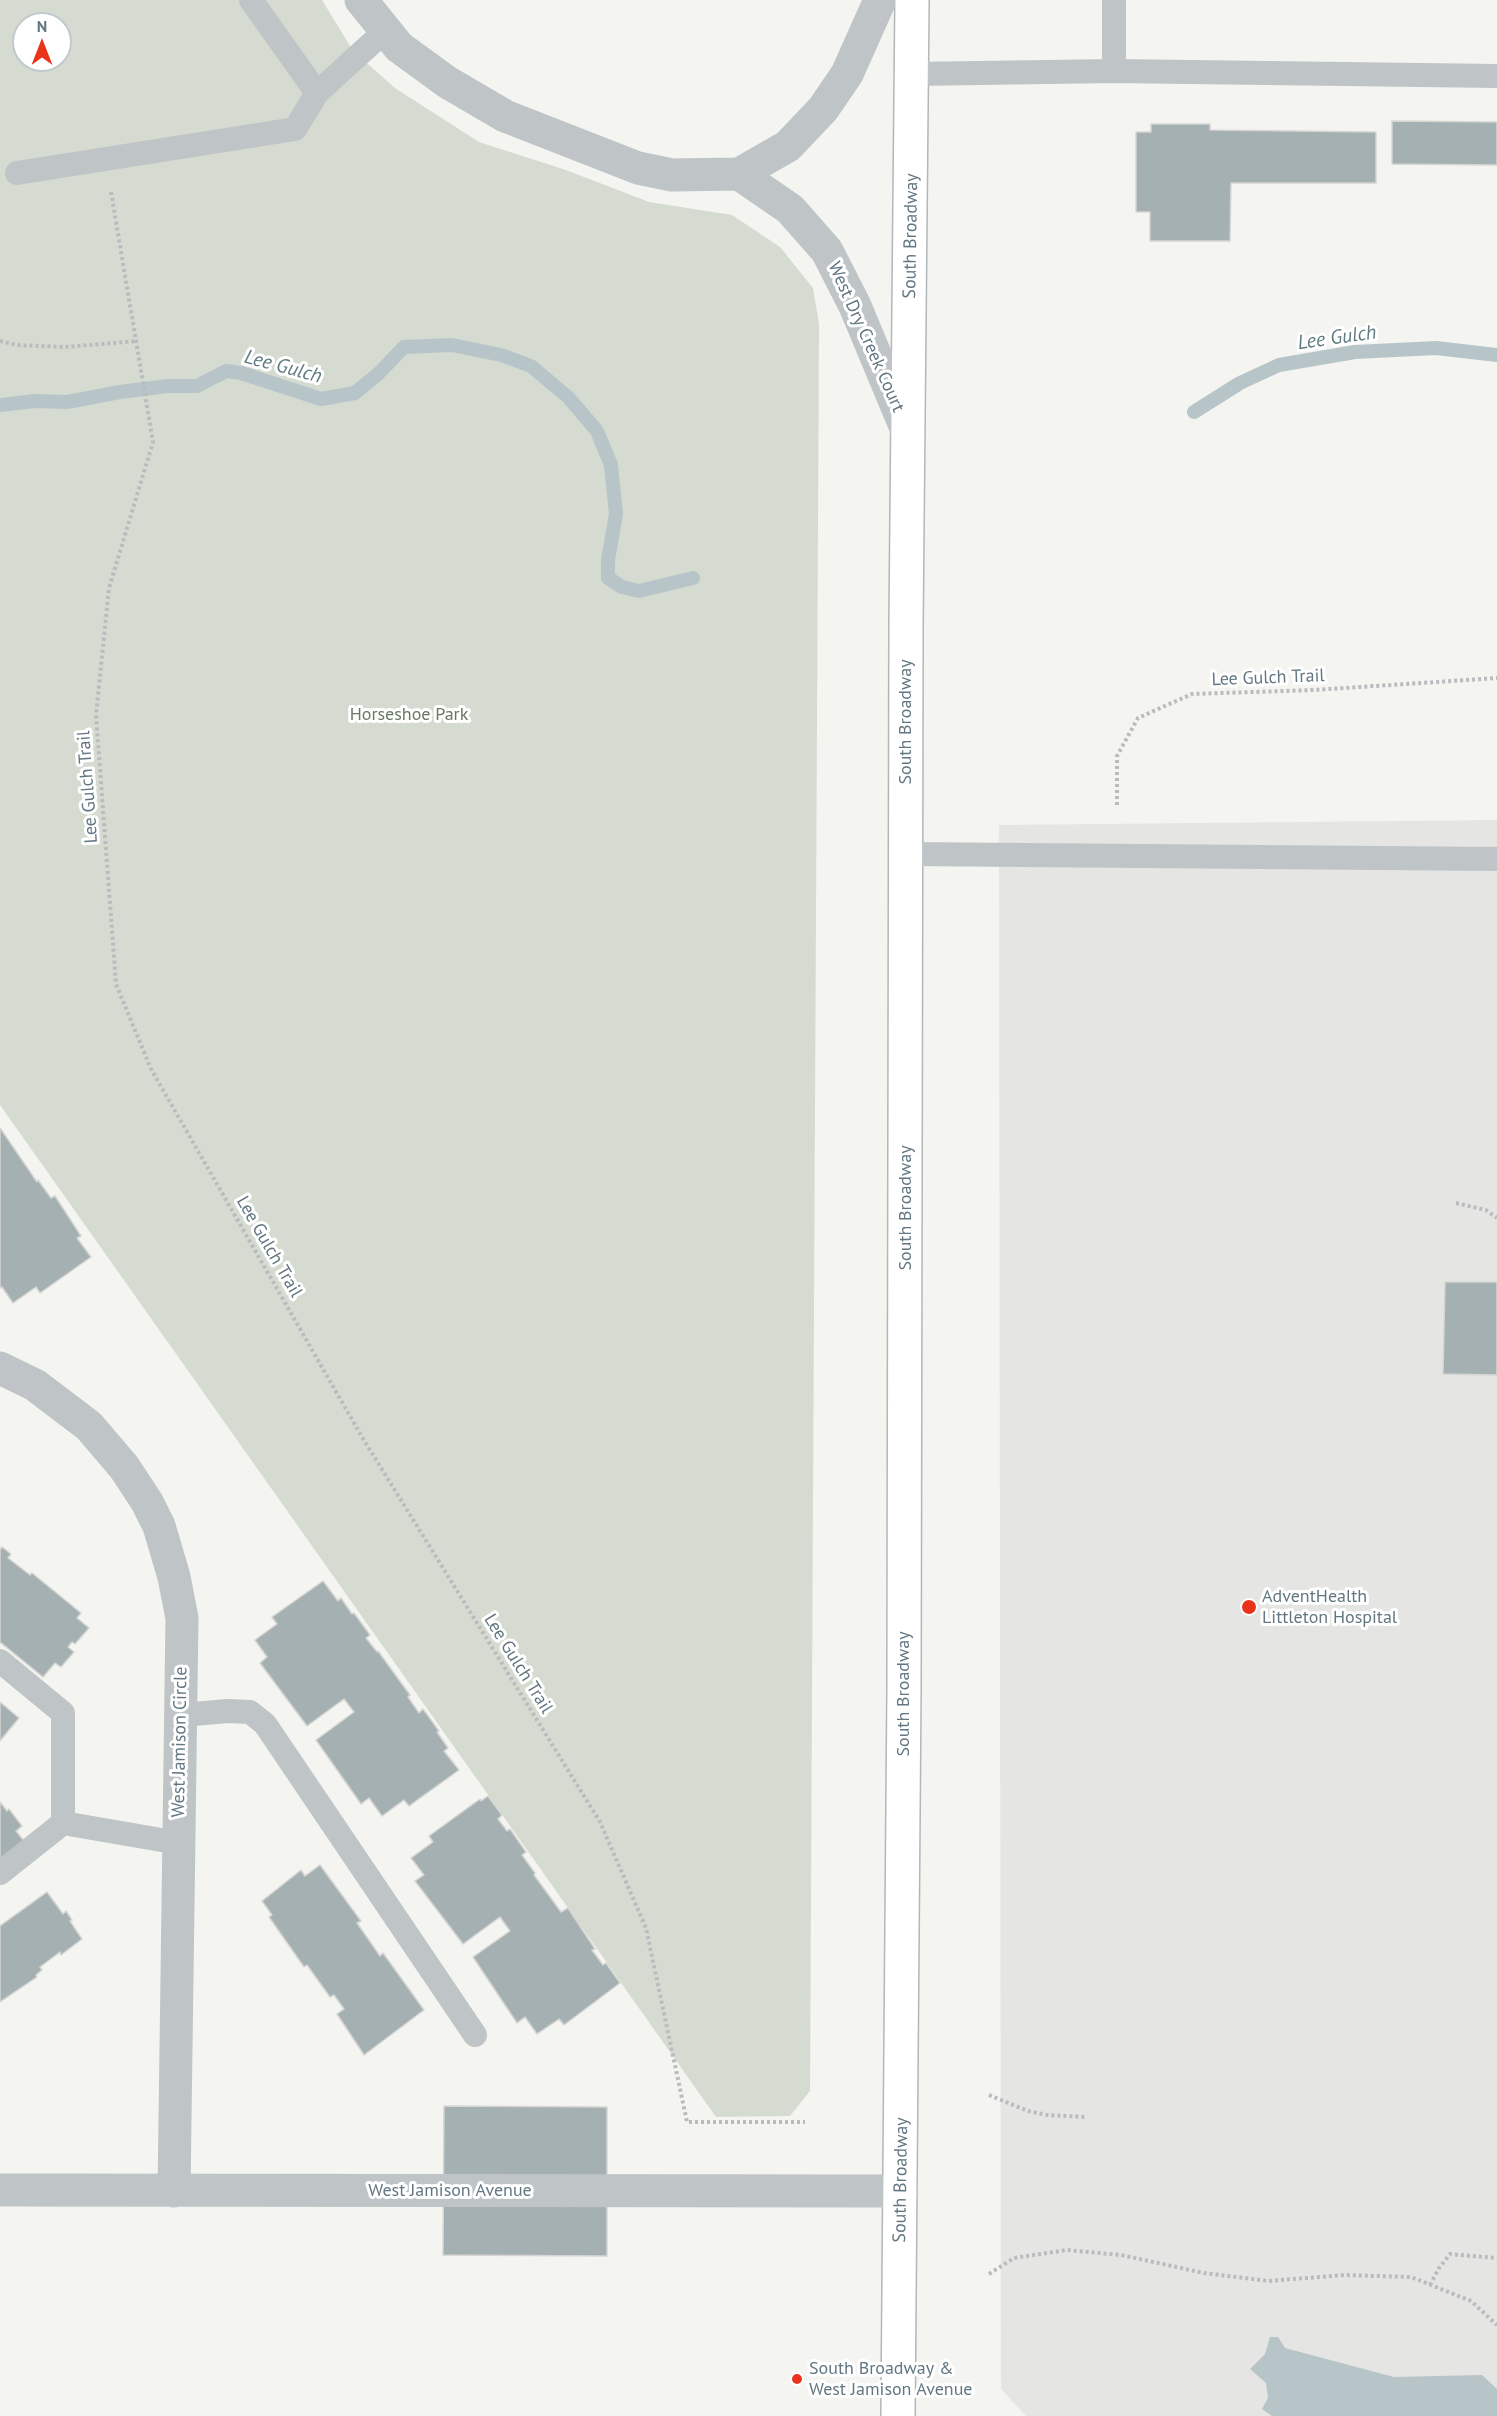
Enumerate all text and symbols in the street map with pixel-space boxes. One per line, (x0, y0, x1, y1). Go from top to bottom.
north arrow (12, 12, 72, 72)
text: N (37, 16, 47, 36)
street label: South Broadway (899, 173, 923, 299)
street label: West Dry Creek Court (823, 259, 909, 415)
water label: Lee Gulch (1296, 321, 1378, 355)
water label: Lee Gulch (242, 345, 324, 389)
street label: South Broadway (895, 659, 917, 785)
street label: Lee Gulch Trail (1211, 665, 1325, 691)
park label: Horseshoe Park (350, 704, 468, 726)
street label: Lee Gulch Trail (73, 730, 103, 844)
street label: South Broadway (895, 1145, 917, 1271)
street label: Lee Gulch Trail (231, 1193, 307, 1301)
place label: AdventHealth Littleton Hospital (1262, 1586, 1397, 1628)
marker: AdventHealth Littleton Hospital (1240, 1598, 1258, 1616)
street label: Lee Gulch Trail (479, 1610, 557, 1718)
street label: South Broadway (893, 1631, 915, 1757)
street label: West Jamison Circle (168, 1666, 192, 1818)
street label: South Broadway (889, 2117, 913, 2243)
street label: West Jamison Avenue (368, 2180, 532, 2202)
place label: South Broadway & West Jamison Avenue (809, 2358, 972, 2400)
marker: South Broadway & West Jamison Avenue (790, 2372, 804, 2386)

